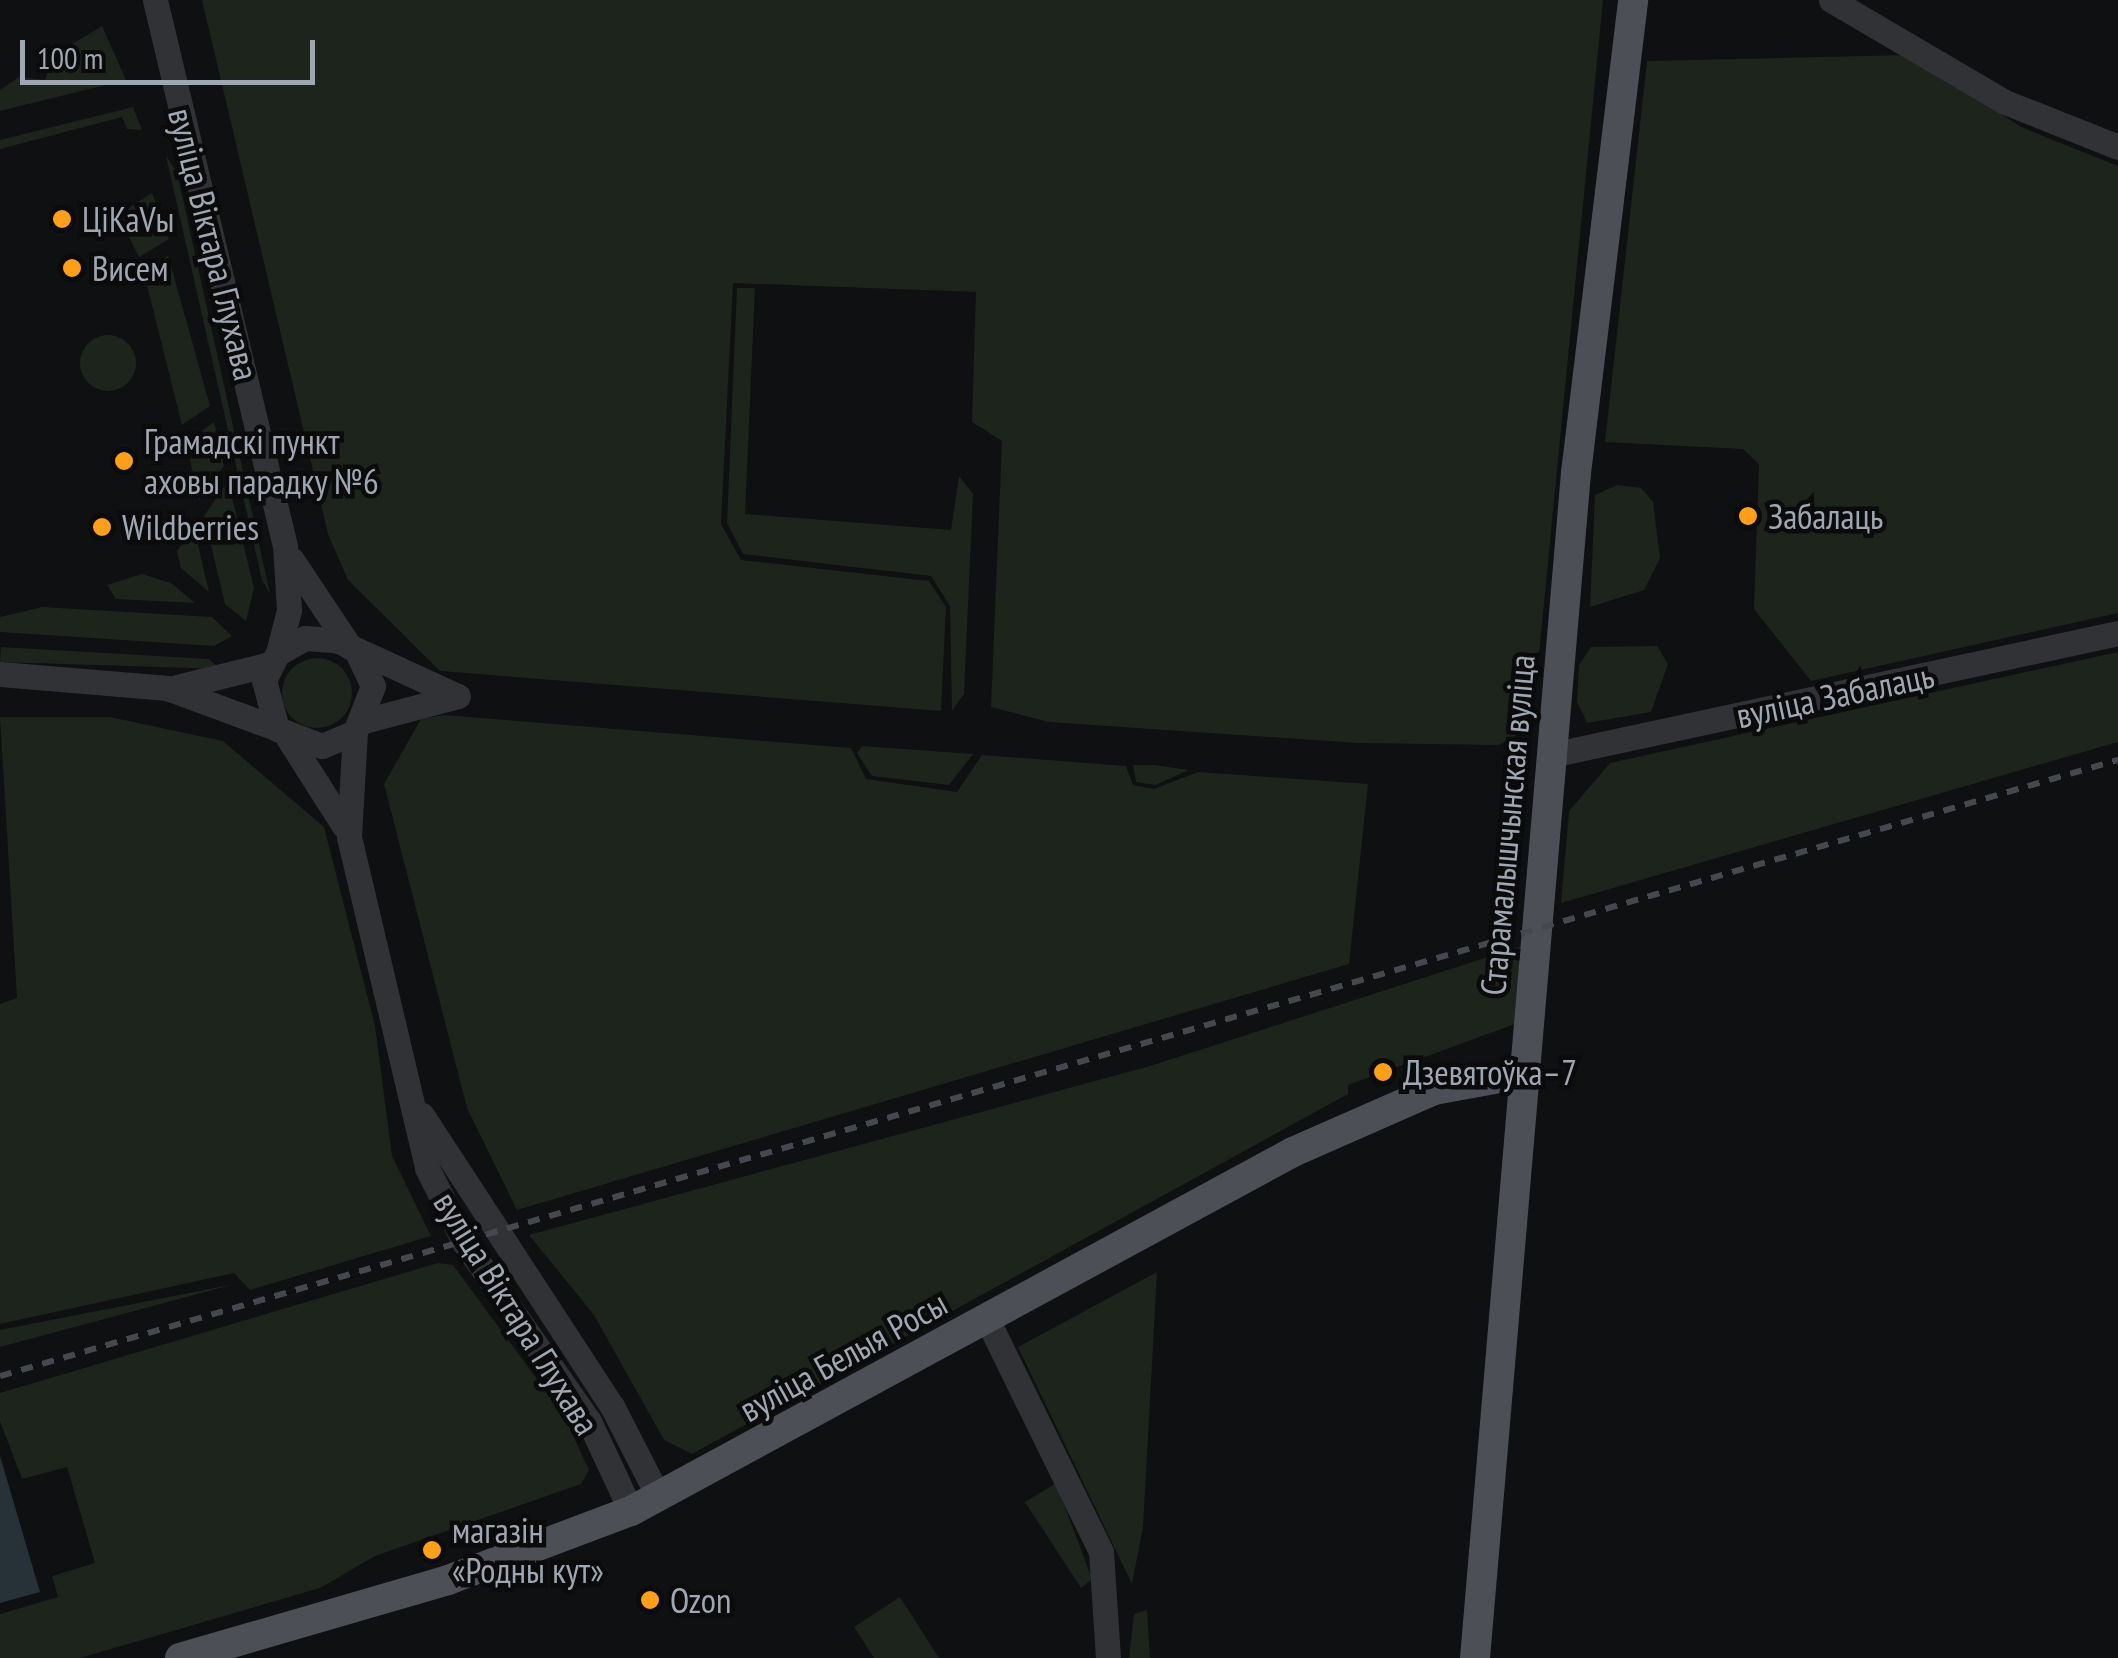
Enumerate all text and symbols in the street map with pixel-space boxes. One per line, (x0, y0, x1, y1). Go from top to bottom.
scale bar (25, 20, 320, 82)
text: 100 m (37, 38, 103, 77)
street label: вуліца Віктара Глухава (160, 104, 268, 384)
place label: ЦiKaVы (82, 198, 174, 240)
marker: ЦiKaVы (51, 208, 73, 230)
place label: Висем (92, 247, 168, 289)
marker: Висем (61, 257, 83, 279)
place label: Грамадскі пункт аховы парадку №6 (144, 420, 380, 502)
marker: Грамадскі пункт аховы парадку №6 (113, 450, 135, 472)
place label: Забалаць (1768, 495, 1883, 537)
marker: Забалаць (1737, 505, 1759, 527)
place label: Wildberries (122, 506, 259, 548)
marker: Wildberries (91, 516, 113, 538)
street label: Старамалышчынская вуліца (1471, 653, 1543, 997)
street label: вуліца Забалаць (1732, 654, 1938, 736)
place label: Дзевятоўка–7 (1403, 1051, 1577, 1093)
marker: Дзевятоўка–7 (1372, 1061, 1394, 1083)
street label: вуліца Віктара Глухава (425, 1184, 609, 1442)
street label: вуліца Белыя Росы (732, 1282, 954, 1430)
place label: магазін «Родны кут» (452, 1509, 604, 1591)
marker: магазін «Родны кут» (421, 1539, 443, 1561)
place label: Ozon (670, 1579, 731, 1621)
marker: Ozon (639, 1589, 661, 1611)

